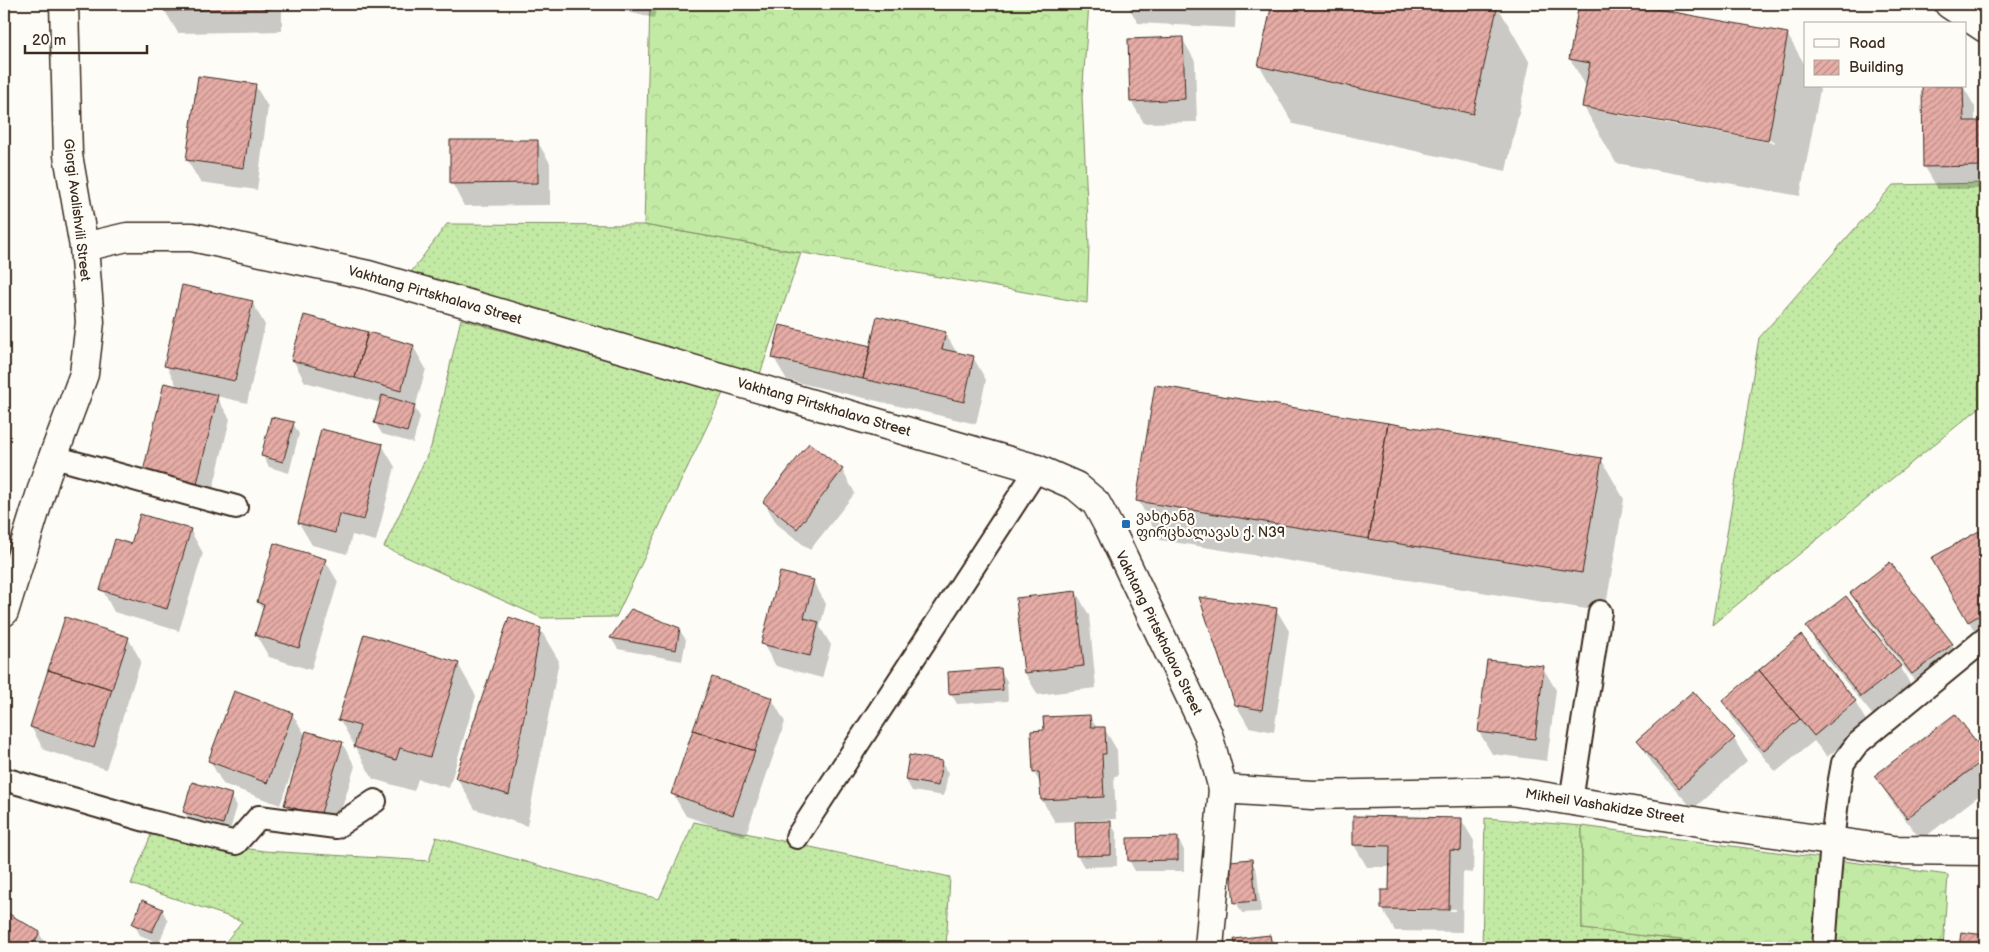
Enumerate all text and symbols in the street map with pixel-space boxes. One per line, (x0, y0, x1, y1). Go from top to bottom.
scale bar (25, 22, 148, 54)
legend (1804, 22, 1966, 88)
text: 20 m (32, 31, 66, 50)
text: Road (1849, 34, 1885, 53)
text: Building (1849, 58, 1904, 77)
street label: Giorgi Avalishvili Street (60, 138, 94, 283)
street label: Vakhtang Pirtskhalava Street (346, 262, 524, 328)
street label: Vakhtang Pirtskhalava Street (735, 374, 913, 440)
place label: ვახტანგ ფირცხალავას ქ. N39 (1136, 508, 1285, 541)
marker: ვახტანგ ფირცხალავას ქ. N39 (1120, 518, 1132, 530)
street label: Vakhtang Pirtskhalava Street (1112, 548, 1206, 718)
street label: Mikheil Vashakidze Street (1524, 785, 1687, 827)

